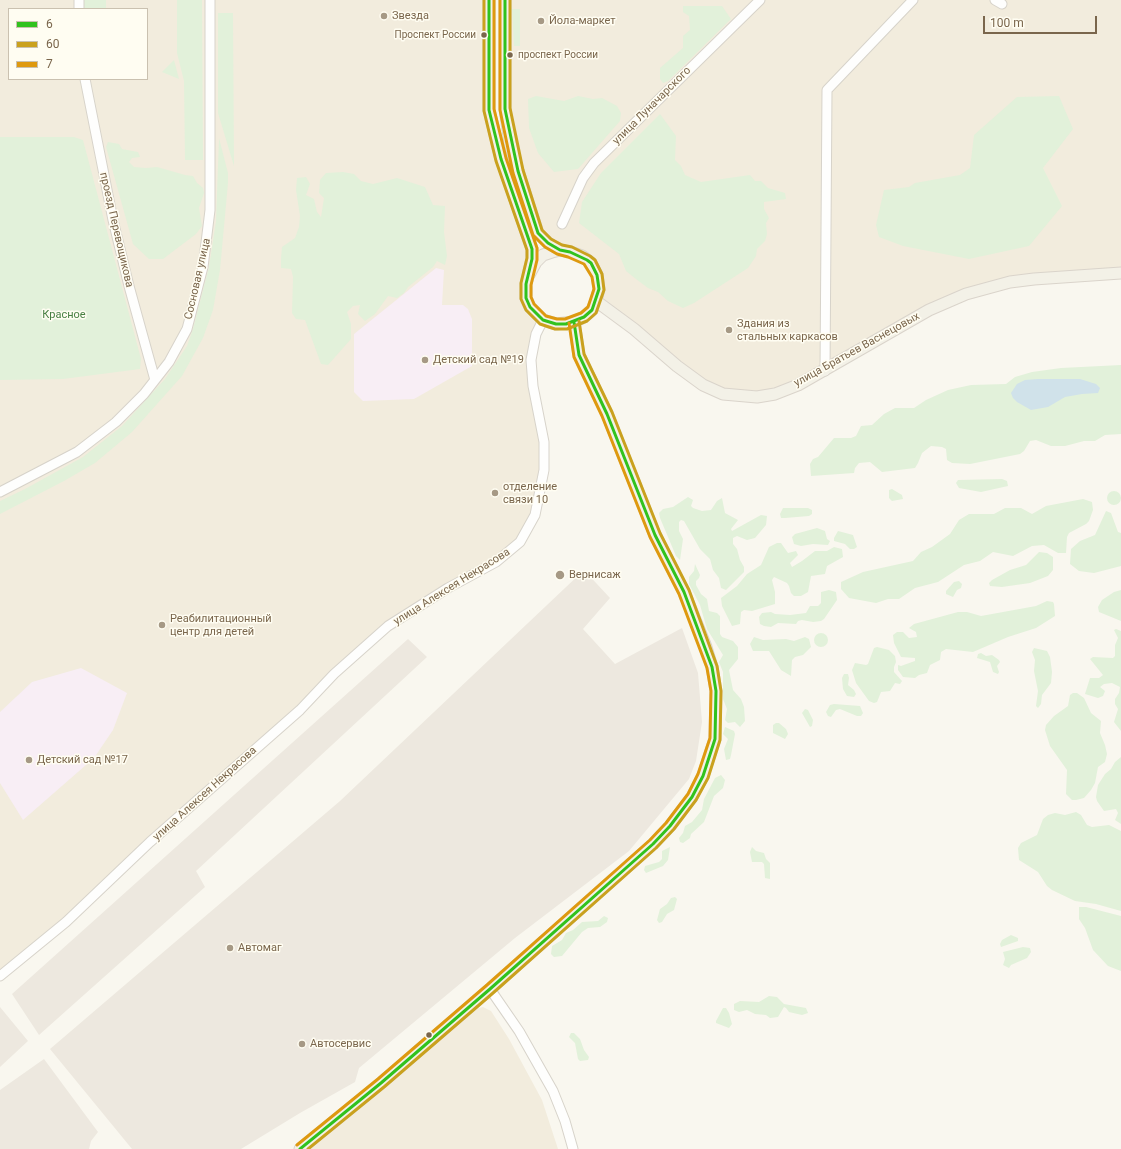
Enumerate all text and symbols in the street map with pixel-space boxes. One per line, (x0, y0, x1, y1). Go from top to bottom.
legend (8, 8, 148, 80)
scale bar (985, 8, 1099, 34)
place label: Звезда (392, 9, 429, 23)
marker: Звезда (379, 11, 389, 21)
place label: Йола-маркет (549, 14, 616, 28)
marker: Йола-маркет (536, 16, 546, 26)
text: 100 m (990, 16, 1024, 30)
text: 6 (46, 17, 53, 31)
place label: Проспект России (395, 29, 476, 41)
marker: Проспект России (479, 30, 489, 40)
text: 60 (46, 37, 60, 51)
place label: проспект России (518, 49, 598, 61)
marker: проспект России (505, 50, 515, 60)
text: 7 (46, 57, 53, 71)
street label: улица Луначарского (610, 64, 694, 148)
street label: проезд Перевощикова (96, 171, 136, 289)
street label: Сосновая улица (182, 237, 214, 321)
park label: Красное (42, 308, 86, 322)
street label: улица Братьев Васнецовых (792, 310, 922, 390)
place label: Здания из стальных каркасов (737, 317, 838, 343)
marker: Здания из стальных каркасов (724, 325, 734, 335)
place label: Детский сад №19 (433, 353, 524, 367)
marker: Детский сад №19 (420, 355, 430, 365)
place label: отделение связи 10 (503, 480, 557, 506)
marker: отделение связи 10 (490, 488, 500, 498)
street label: улица Алексея Некрасова (391, 546, 513, 628)
place label: Вернисаж (569, 568, 621, 582)
marker: Вернисаж (554, 569, 566, 581)
place label: Реабилитационный центр для детей (170, 612, 272, 638)
marker: Реабилитационный центр для детей (157, 620, 167, 630)
street label: улица Алексея Некрасова (151, 744, 259, 844)
place label: Детский сад №17 (37, 753, 128, 767)
marker: Детский сад №17 (24, 755, 34, 765)
place label: Автомаг (238, 941, 282, 955)
marker: Автомаг (225, 943, 235, 953)
unlabelled marker (424, 1030, 434, 1040)
place label: Автосервис (310, 1037, 371, 1051)
marker: Автосервис (297, 1039, 307, 1049)

